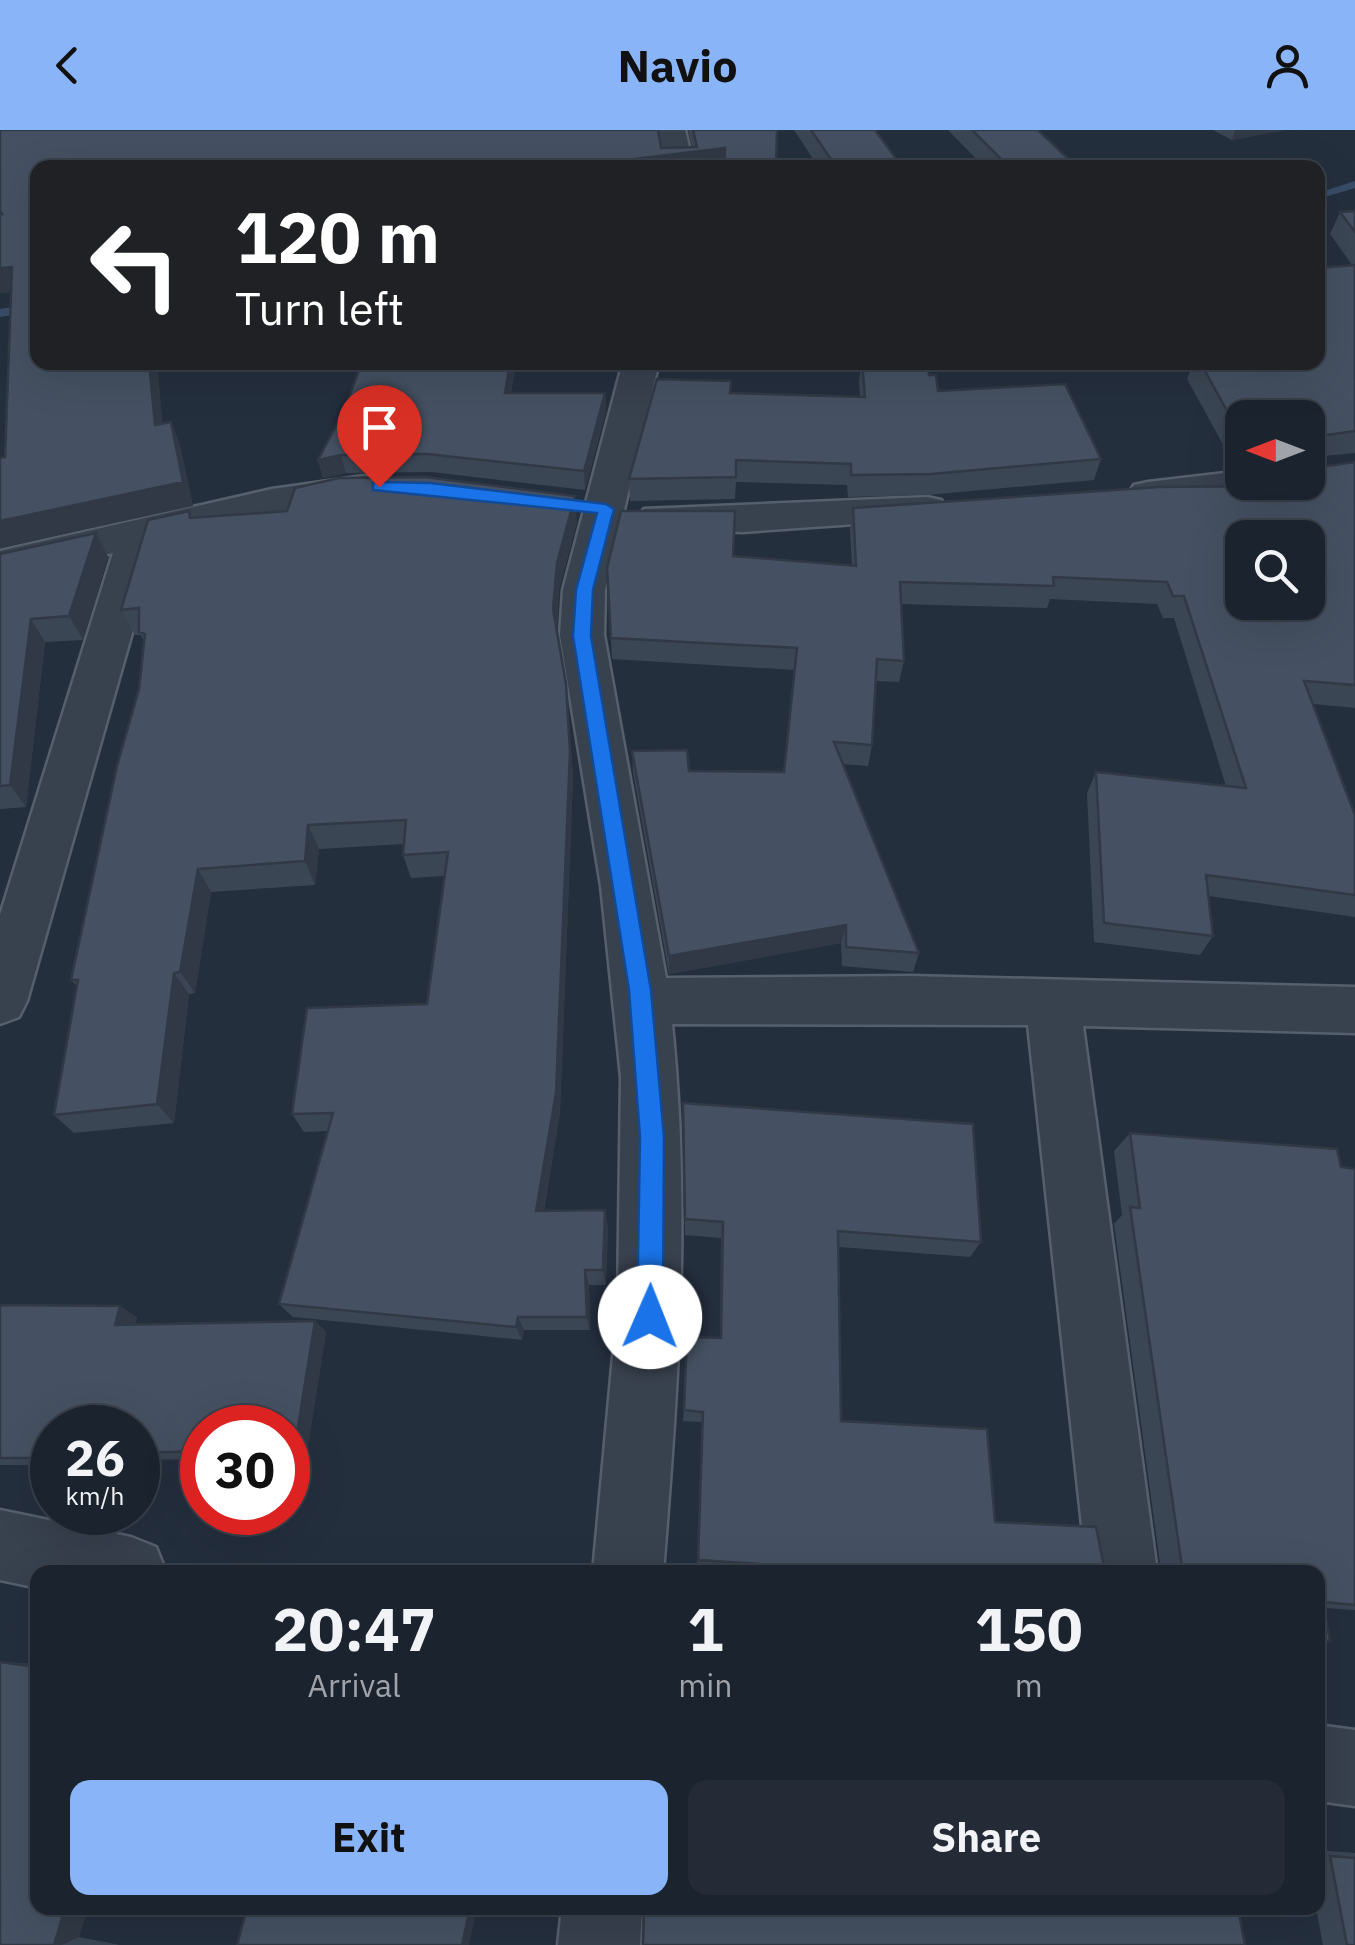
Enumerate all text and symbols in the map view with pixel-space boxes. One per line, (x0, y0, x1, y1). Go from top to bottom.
text: Navio (617, 36, 738, 94)
icon: back (40, 38, 95, 93)
icon: person (1260, 38, 1315, 93)
text: 120 m (235, 191, 440, 282)
icon: left (70, 200, 200, 330)
text: Turn left (235, 279, 404, 337)
pin (337, 385, 422, 488)
icon: arrive (352, 400, 407, 455)
north arrow (1225, 400, 1325, 500)
map controls (1225, 400, 1325, 620)
button: search (1225, 520, 1325, 620)
position arrow (598, 1265, 702, 1369)
speed limit sign: 30 (180, 1405, 310, 1535)
text: 26 (65, 1425, 125, 1490)
text: km/h (66, 1479, 124, 1512)
text: 20:47 (272, 1589, 436, 1668)
text: 1 (687, 1589, 723, 1668)
text: 150 (975, 1589, 1083, 1668)
text: Arrival (308, 1664, 401, 1706)
text: min (678, 1664, 732, 1706)
text: m (1015, 1664, 1043, 1706)
button: Exit (70, 1780, 668, 1895)
button: Share (688, 1780, 1285, 1895)

